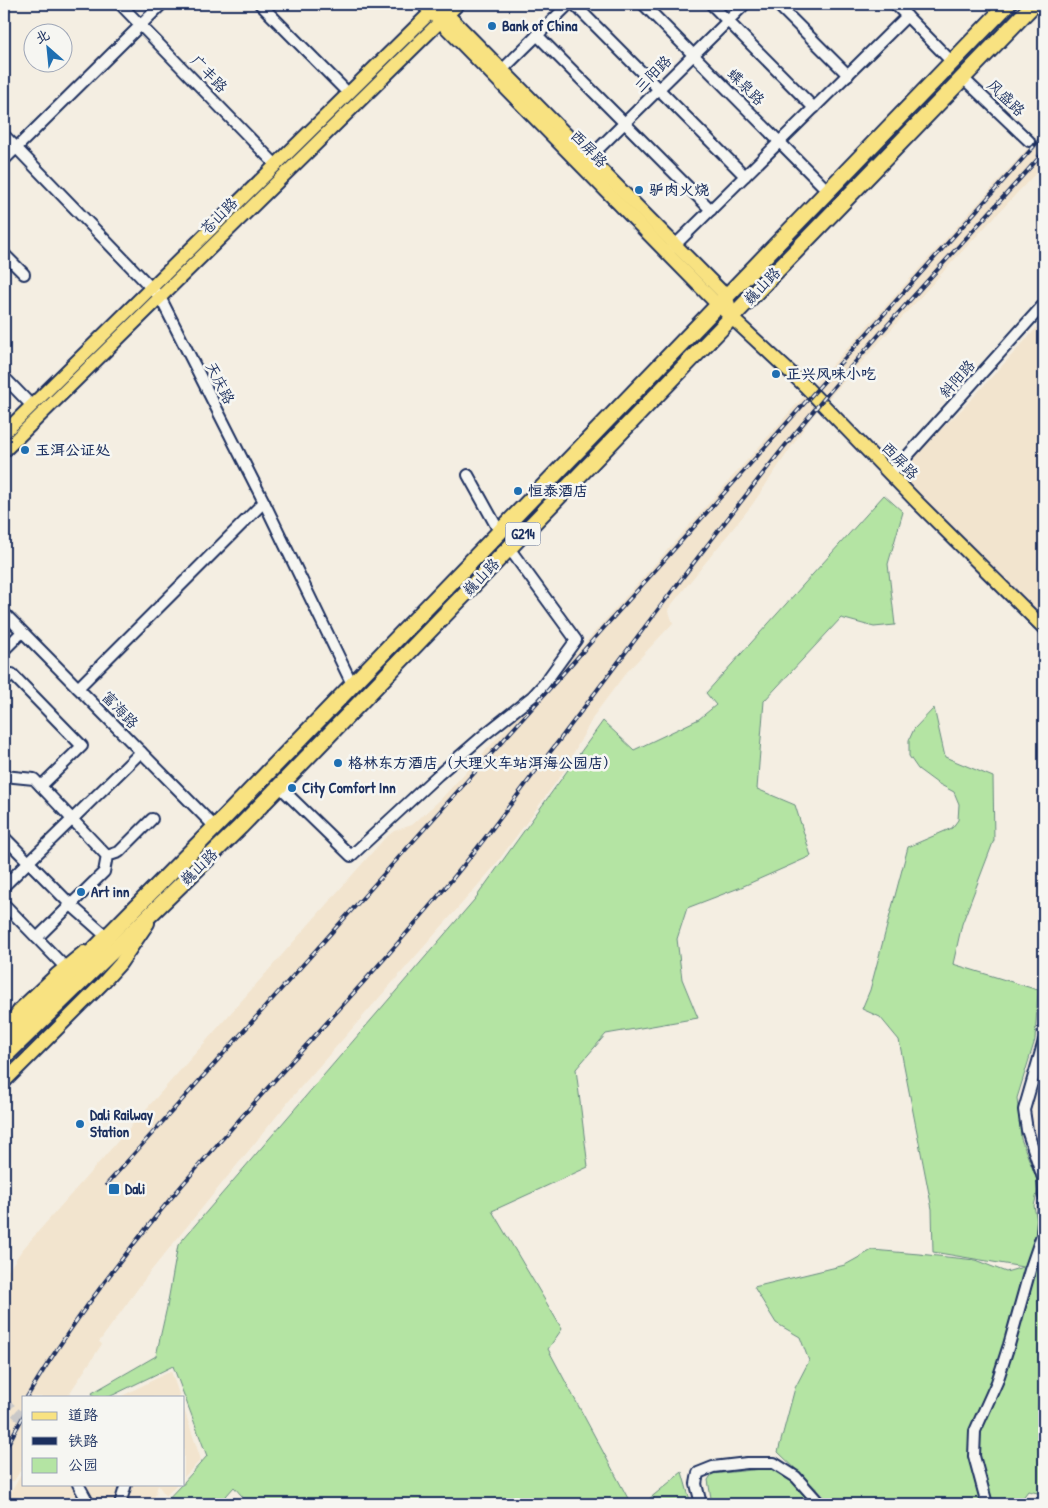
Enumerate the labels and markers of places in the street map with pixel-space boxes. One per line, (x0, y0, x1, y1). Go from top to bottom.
place label: Bank of China (502, 15, 577, 36)
marker: Bank of China (486, 20, 498, 32)
place label: 驴肉火烧 (649, 179, 709, 200)
marker: 驴肉火烧 (633, 184, 645, 196)
place label: 正兴风味小吃 (786, 363, 876, 384)
marker: 正兴风味小吃 (770, 368, 782, 380)
place label: 玉洱公证处 (35, 439, 110, 460)
marker: 玉洱公证处 (19, 444, 31, 456)
place label: 恒泰酒店 (528, 480, 588, 501)
marker: 恒泰酒店 (512, 485, 524, 497)
place label: 格林东方酒店（大理火车站洱海公园店） (348, 752, 618, 773)
marker: 格林东方酒店（大理火车站洱海公园店） (332, 757, 344, 769)
place label: City Comfort Inn (302, 777, 396, 799)
marker: City Comfort Inn (286, 782, 298, 794)
place label: Art inn (91, 881, 130, 902)
marker: Art inn (75, 886, 87, 898)
place label: Dali Railway Station (90, 1104, 154, 1142)
marker: Dali Railway Station (74, 1118, 86, 1130)
place label: Dali (125, 1178, 145, 1199)
marker: Dali (107, 1182, 121, 1196)

